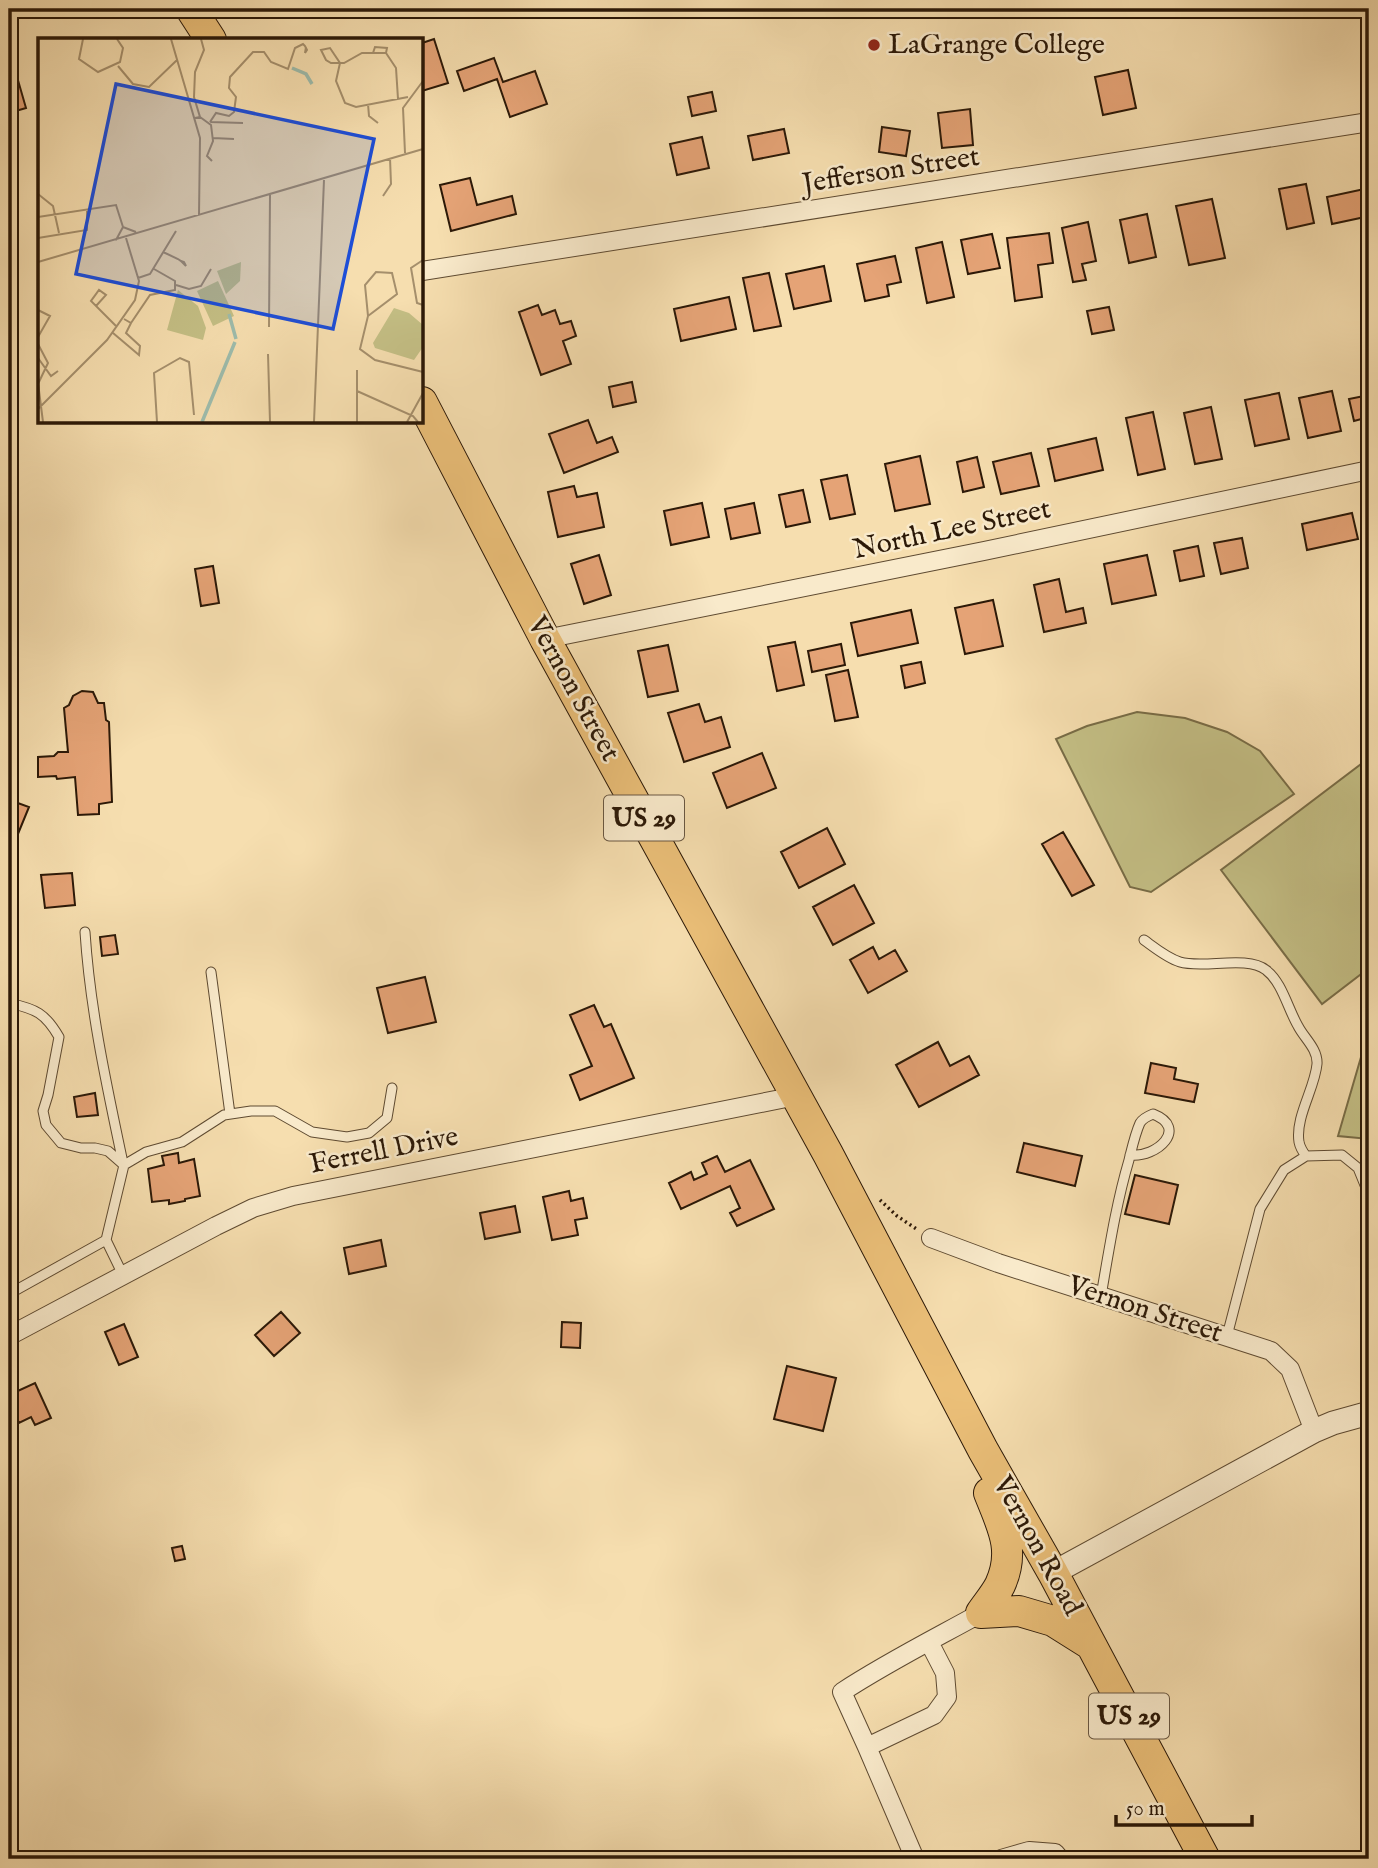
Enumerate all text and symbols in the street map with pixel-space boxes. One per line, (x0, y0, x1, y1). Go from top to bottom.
place label: LaGrange College (888, 28, 1105, 63)
marker: LaGrange College (866, 37, 882, 53)
inset map (38, 38, 424, 424)
street label: Jefferson Street (797, 140, 982, 203)
street label: North Lee Street (850, 492, 1054, 568)
street label: Vernon Street (518, 609, 627, 768)
road number: US 29 (604, 796, 684, 840)
street label: Ferrell Drive (307, 1119, 461, 1183)
street label: Vernon Street (1062, 1268, 1227, 1352)
street label: Vernon Road (984, 1469, 1090, 1622)
road number: US 29 (1089, 1694, 1169, 1738)
scale bar (1116, 1784, 1252, 1828)
text: 50 m (1126, 1796, 1165, 1823)

